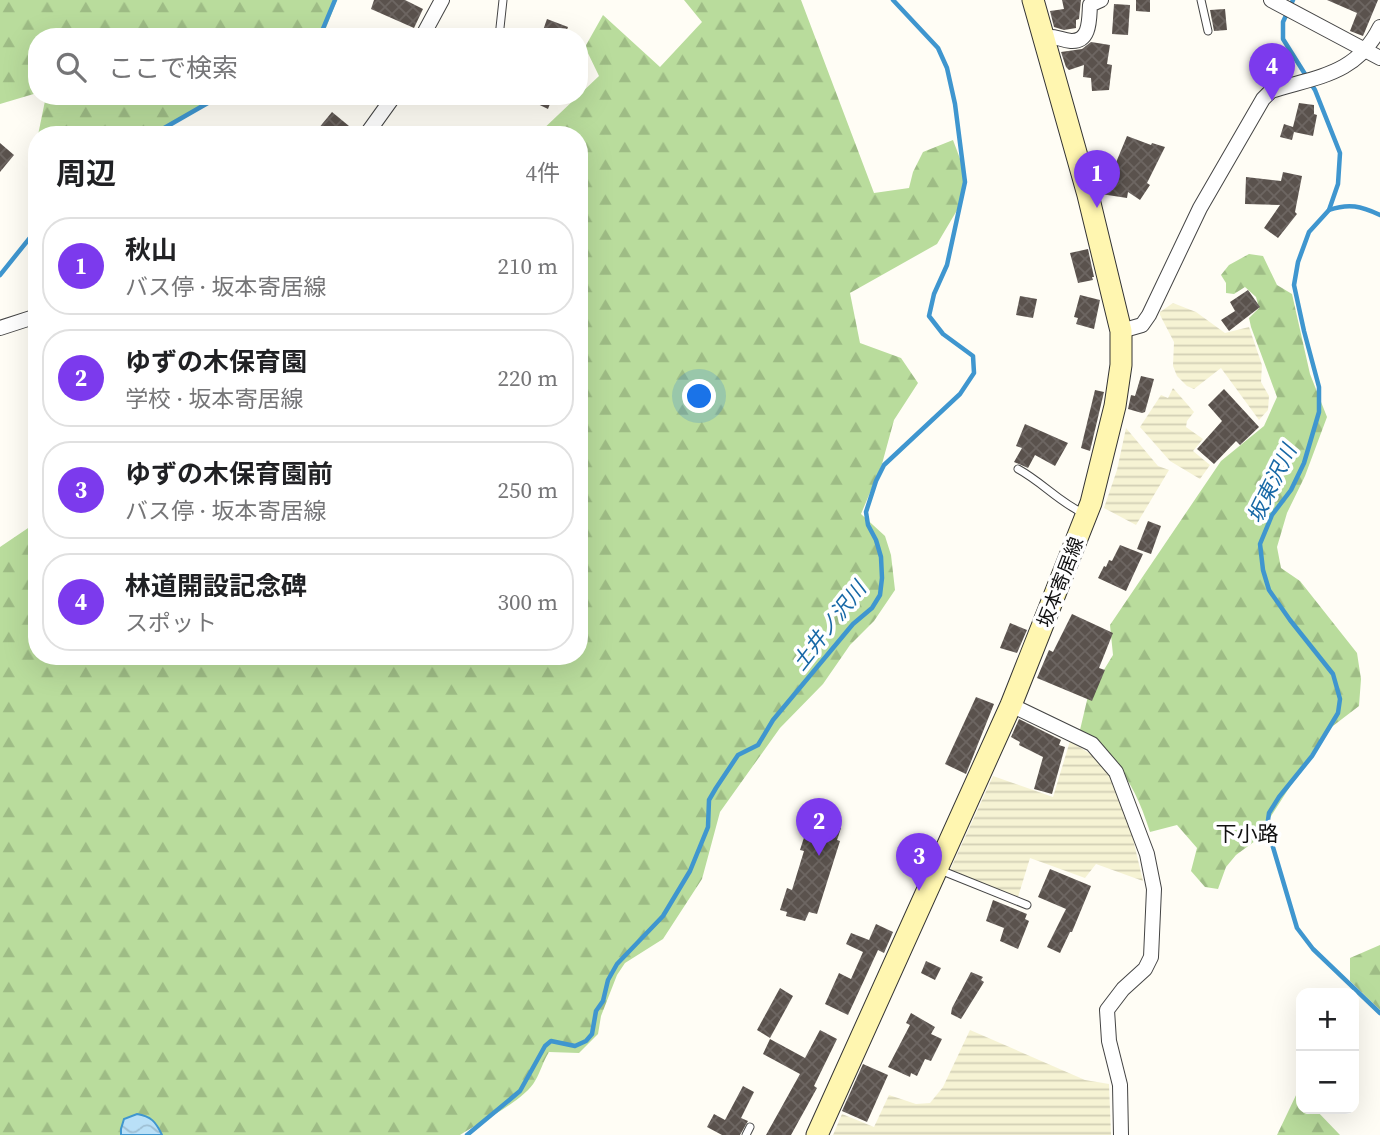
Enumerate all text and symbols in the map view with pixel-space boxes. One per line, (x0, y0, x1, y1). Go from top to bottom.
search box (28, 28, 588, 105)
pin: 4 (1249, 43, 1295, 101)
icon: search (52, 48, 90, 86)
text: ここで検索 (108, 50, 238, 86)
pin: 1 (1074, 150, 1120, 208)
text: 周辺 (56, 153, 116, 194)
text: 4件 (526, 157, 560, 189)
text: 秋山 (125, 232, 177, 268)
text: 1 (75, 250, 87, 282)
text: 210 m (497, 250, 558, 282)
text: バス停 · 坂本寄居線 (125, 271, 327, 303)
text: ゆずの木保育園 (125, 344, 307, 380)
text: 2 (75, 362, 87, 394)
text: 220 m (497, 362, 558, 394)
your location (682, 379, 716, 413)
text: 学校 · 坂本寄居線 (125, 383, 304, 415)
water label: 坂東沢川 (1240, 438, 1304, 528)
text: ゆずの木保育園前 (125, 456, 333, 492)
text: 3 (75, 474, 87, 506)
text: 250 m (497, 474, 558, 506)
text: バス停 · 坂本寄居線 (125, 495, 327, 527)
street label: 坂本寄居線 (1031, 533, 1089, 631)
text: 林道開設記念碑 (125, 568, 307, 604)
water label: 土井ノ沢川 (785, 574, 874, 676)
text: 4 (75, 586, 87, 618)
text: 300 m (497, 586, 558, 618)
text: スポット (125, 607, 217, 639)
pin: 2 (796, 798, 842, 856)
district label: 下小路 (1216, 819, 1279, 848)
pin: 3 (896, 833, 942, 891)
map controls (1296, 988, 1359, 1114)
button: + (1296, 988, 1359, 1051)
button: − (1296, 1051, 1359, 1114)

